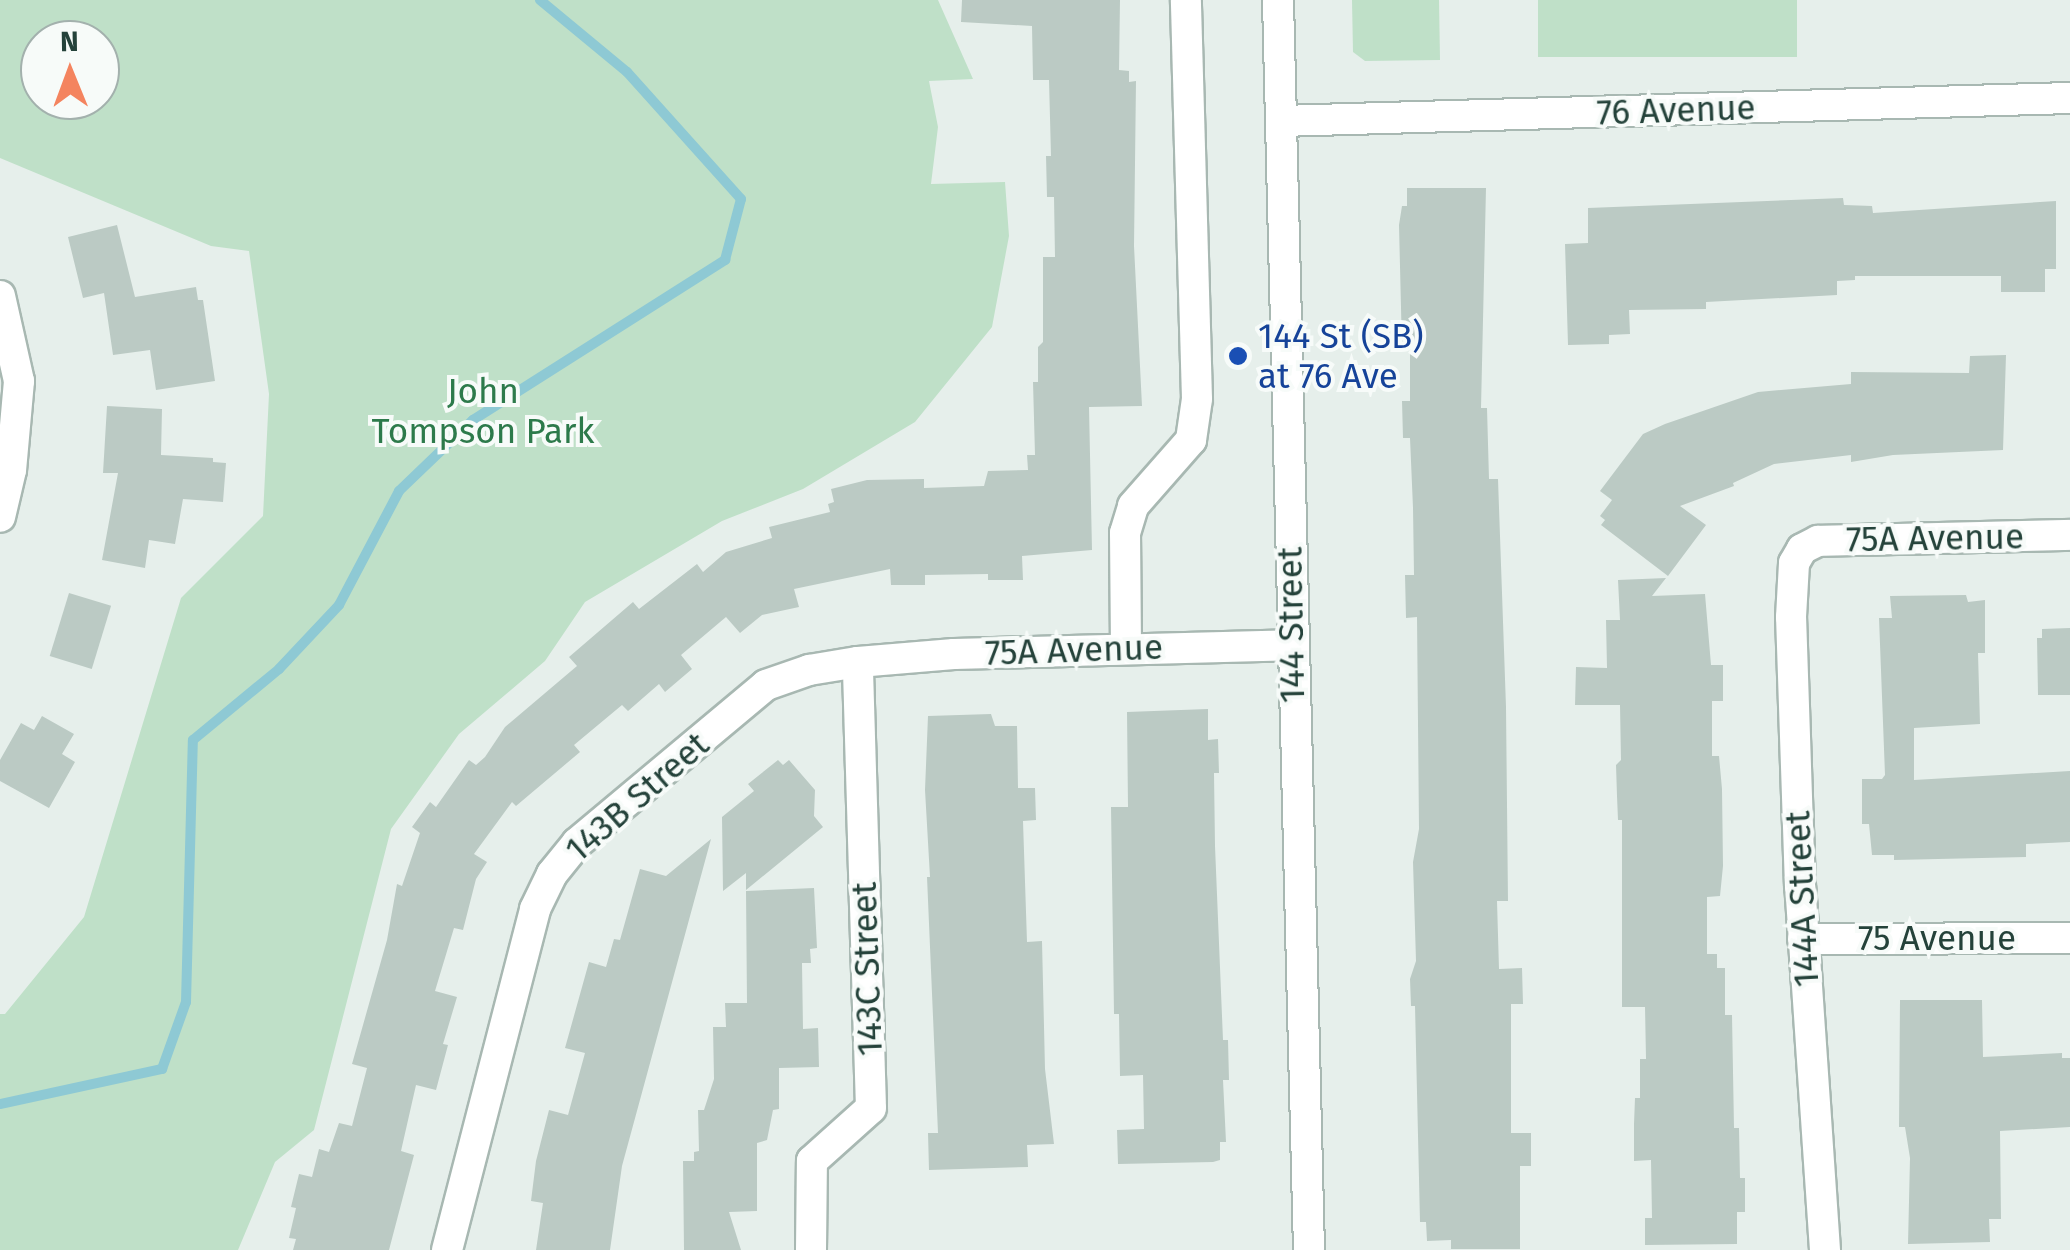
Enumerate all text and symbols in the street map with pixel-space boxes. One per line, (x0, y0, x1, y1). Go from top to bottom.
north arrow (20, 20, 120, 120)
text: N (60, 25, 79, 58)
street label: 76 Avenue (1596, 86, 1756, 134)
place label: 144 St (SB) at 76 Ave (1258, 315, 1424, 397)
marker: 144 St (SB) at 76 Ave (1227, 345, 1249, 367)
park label: John Tompson Park (372, 370, 594, 452)
street label: 75A Avenue (1846, 515, 2024, 561)
street label: 144 Street (1269, 546, 1313, 704)
street label: 75A Avenue (984, 626, 1164, 674)
street label: 143B Street (557, 723, 717, 871)
street label: 144A Street (1776, 810, 1828, 988)
street label: 143C Street (843, 881, 891, 1057)
street label: 75 Avenue (1858, 917, 2016, 959)

